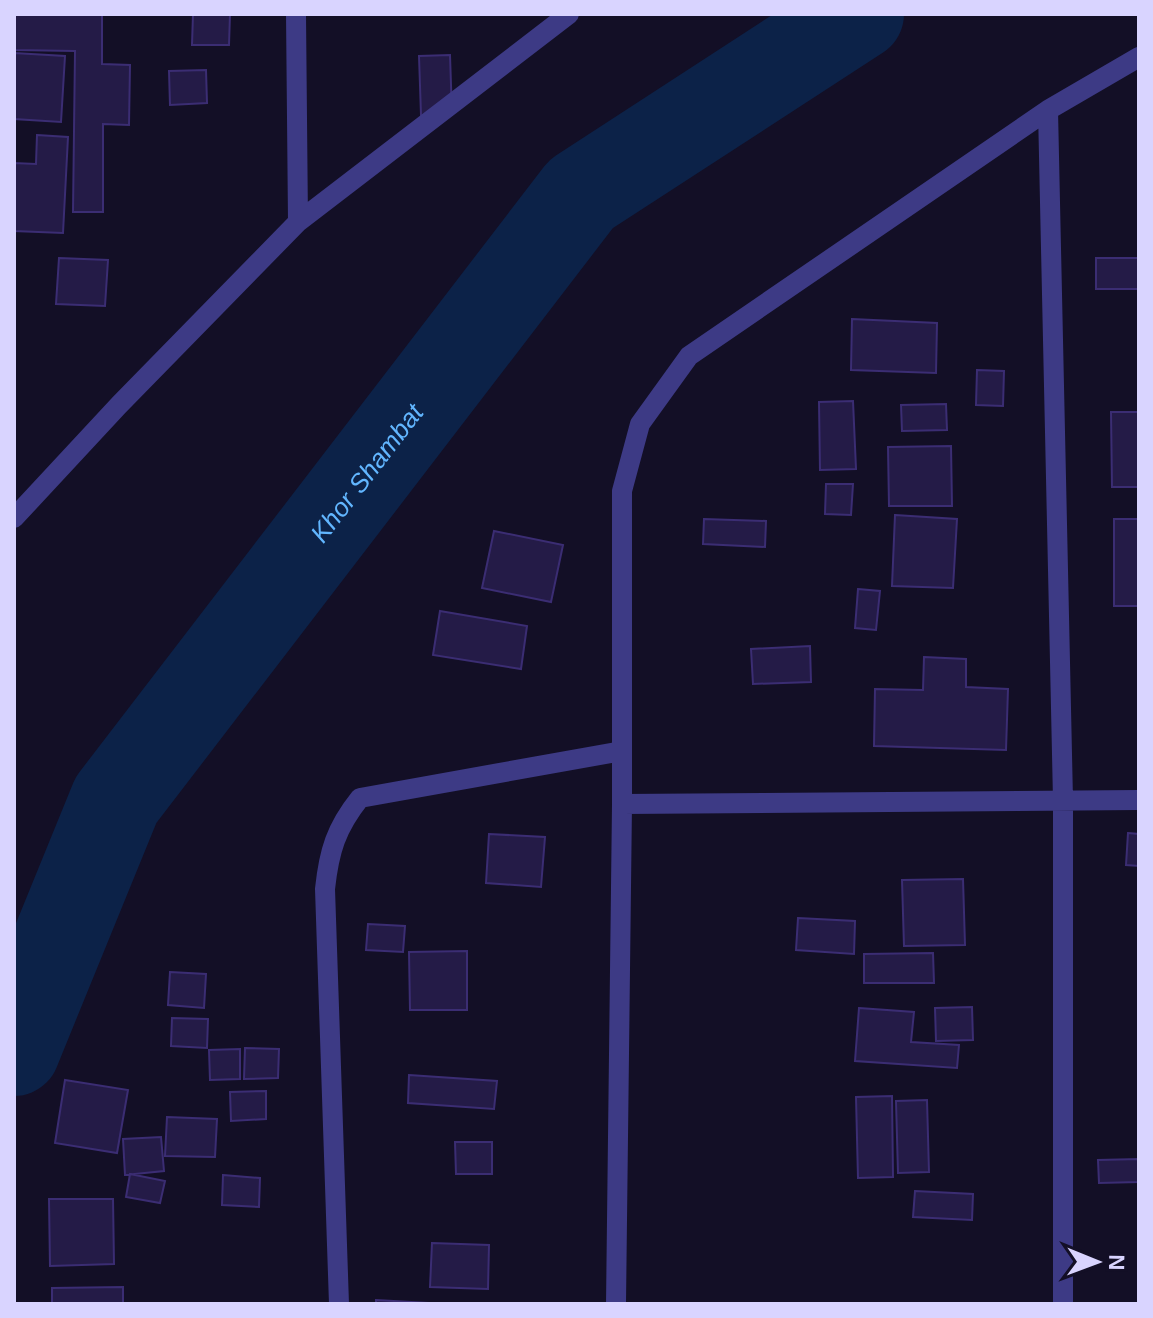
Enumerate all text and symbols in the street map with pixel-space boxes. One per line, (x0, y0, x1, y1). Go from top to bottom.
water label: Khor Shambat (304, 397, 430, 548)
north arrow (1057, 1222, 1137, 1302)
text: N (1104, 1254, 1129, 1271)

